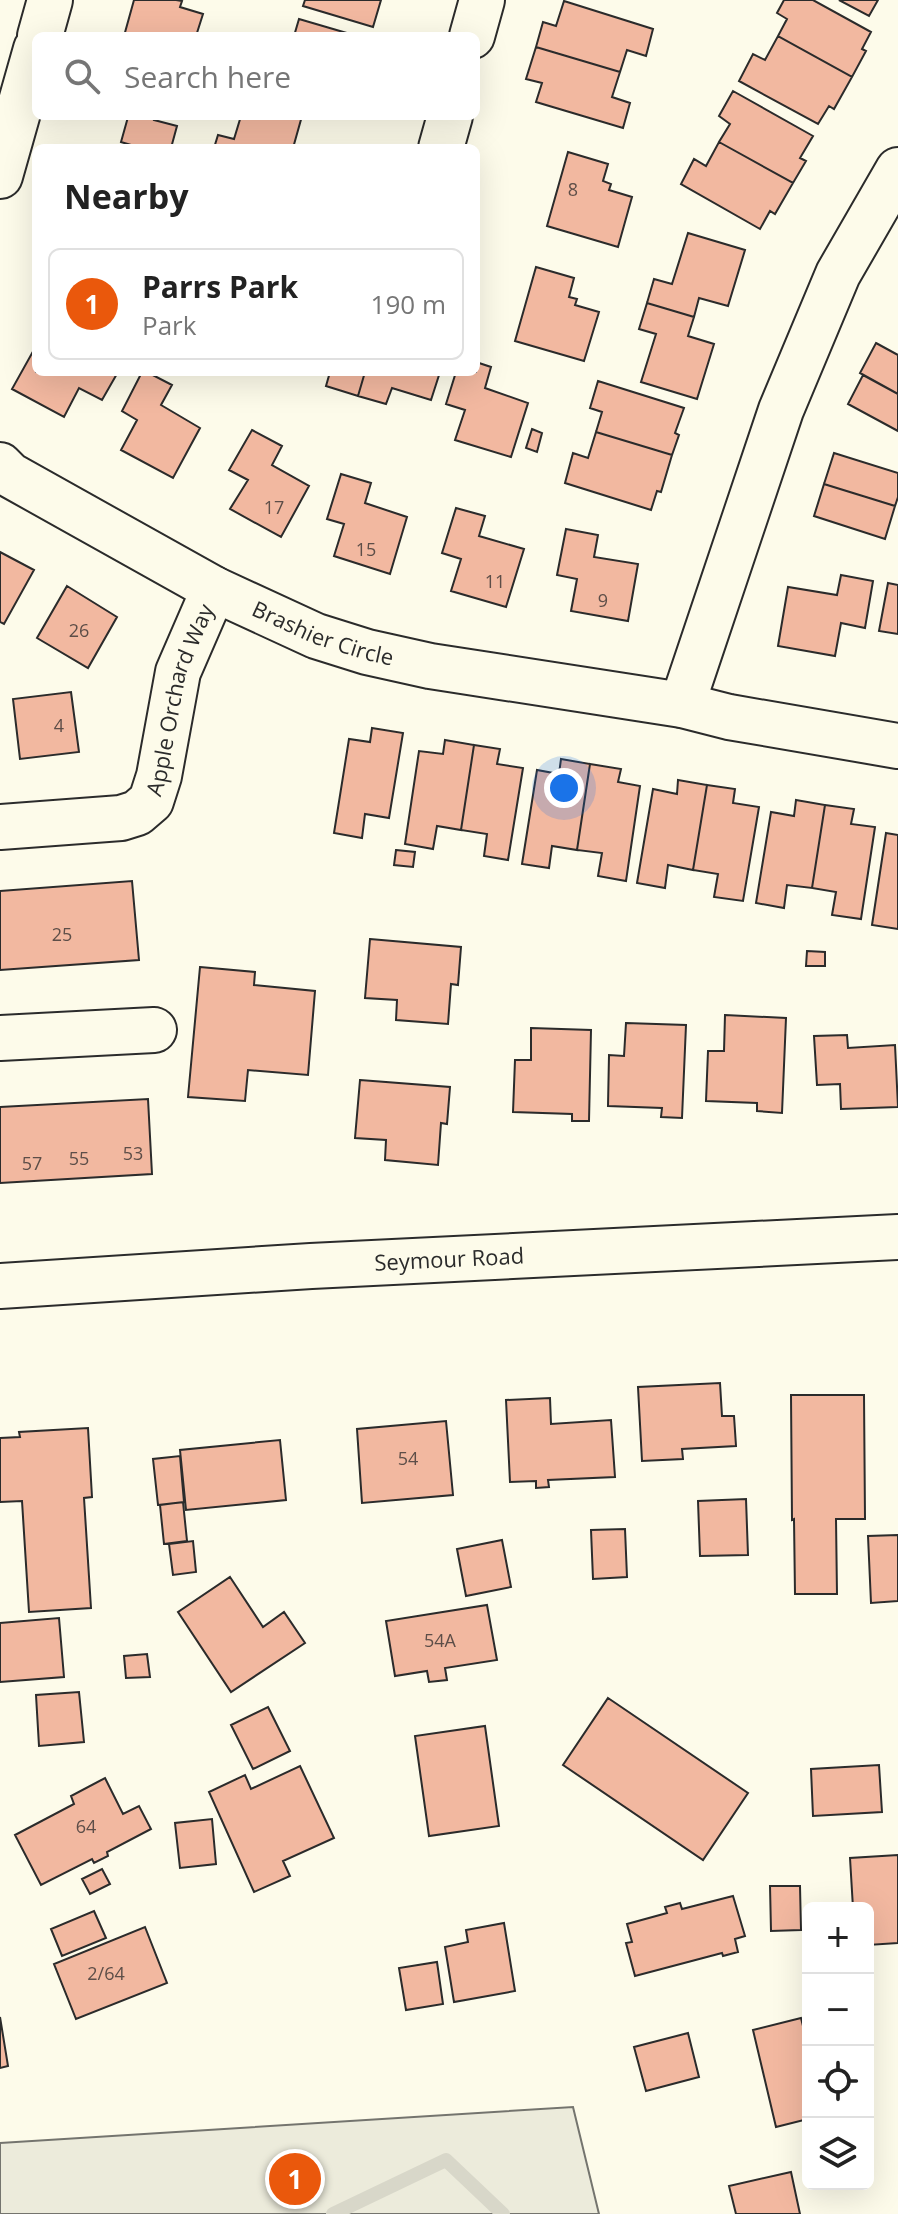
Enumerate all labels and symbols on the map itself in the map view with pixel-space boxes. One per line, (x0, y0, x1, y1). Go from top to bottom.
house number: 8 (568, 177, 578, 201)
house number: 17 (264, 495, 284, 519)
house number: 15 (356, 537, 376, 561)
house number: 11 (485, 569, 505, 593)
house number: 9 (598, 588, 608, 612)
street label: Brashier Circle (248, 593, 397, 672)
street label: Apple Orchard Way (138, 598, 220, 799)
house number: 26 (69, 618, 89, 642)
house number: 4 (54, 713, 64, 737)
your location (544, 768, 584, 808)
house number: 25 (52, 922, 72, 946)
house number: 53 (123, 1141, 143, 1165)
house number: 55 (69, 1146, 89, 1170)
house number: 57 (22, 1151, 42, 1175)
street label: Seymour Road (374, 1239, 525, 1277)
house number: 54 (398, 1446, 418, 1470)
house number: 54A (424, 1628, 457, 1652)
house number: 64 (76, 1814, 96, 1838)
house number: 2/64 (87, 1961, 125, 1985)
pin: 1 (269, 2149, 321, 2209)

